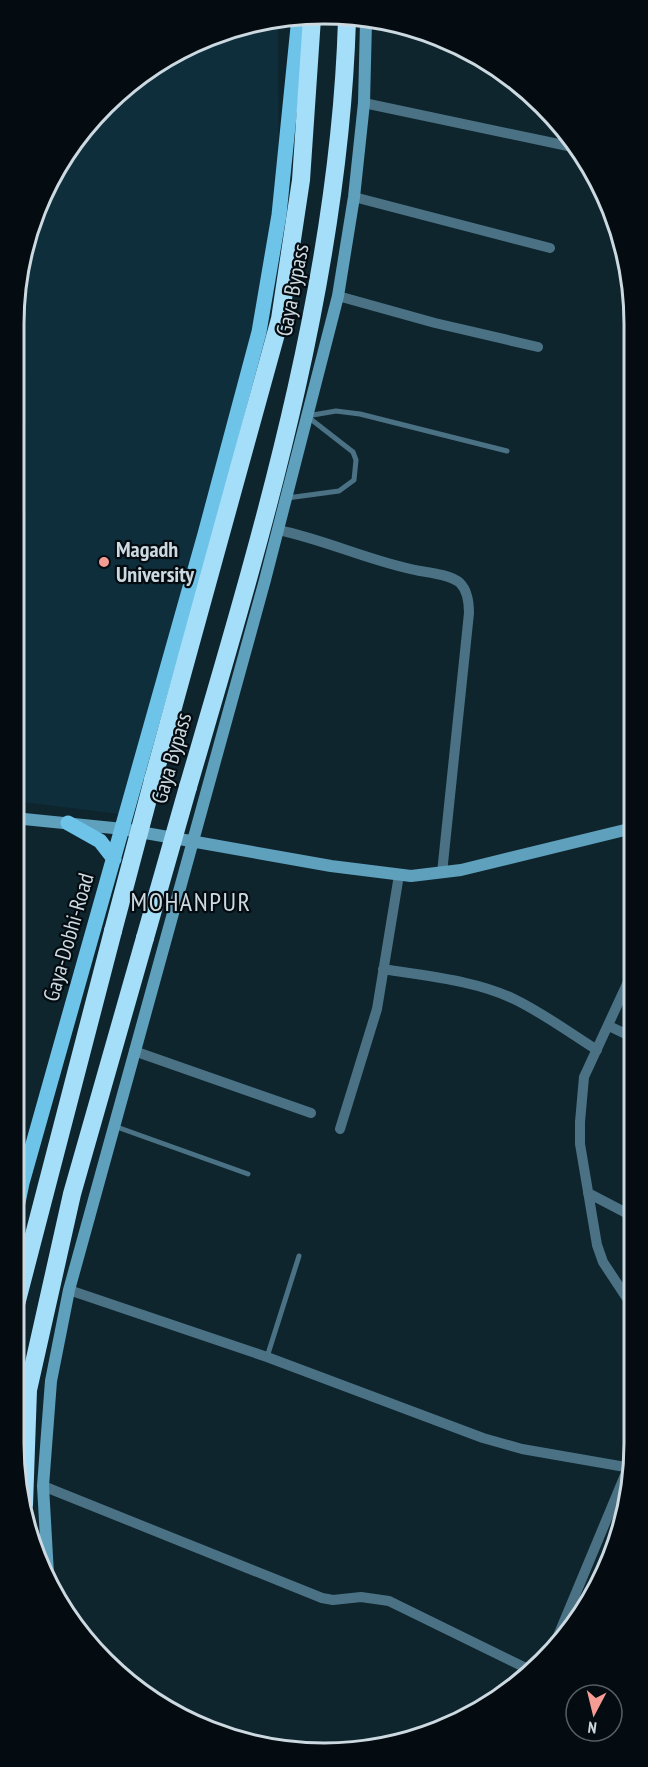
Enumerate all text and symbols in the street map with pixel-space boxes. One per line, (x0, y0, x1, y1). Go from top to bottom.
street label: Gaya Bypass (269, 242, 315, 338)
place label: Magadh University (116, 535, 195, 588)
marker: Magadh University (97, 555, 111, 569)
street label: Gaya Bypass (145, 709, 197, 807)
street label: Gaya-Dobhi-Road (36, 870, 100, 1004)
district label: MOHANPUR (131, 885, 251, 918)
north arrow (564, 1683, 624, 1743)
text: N (587, 1717, 598, 1738)

